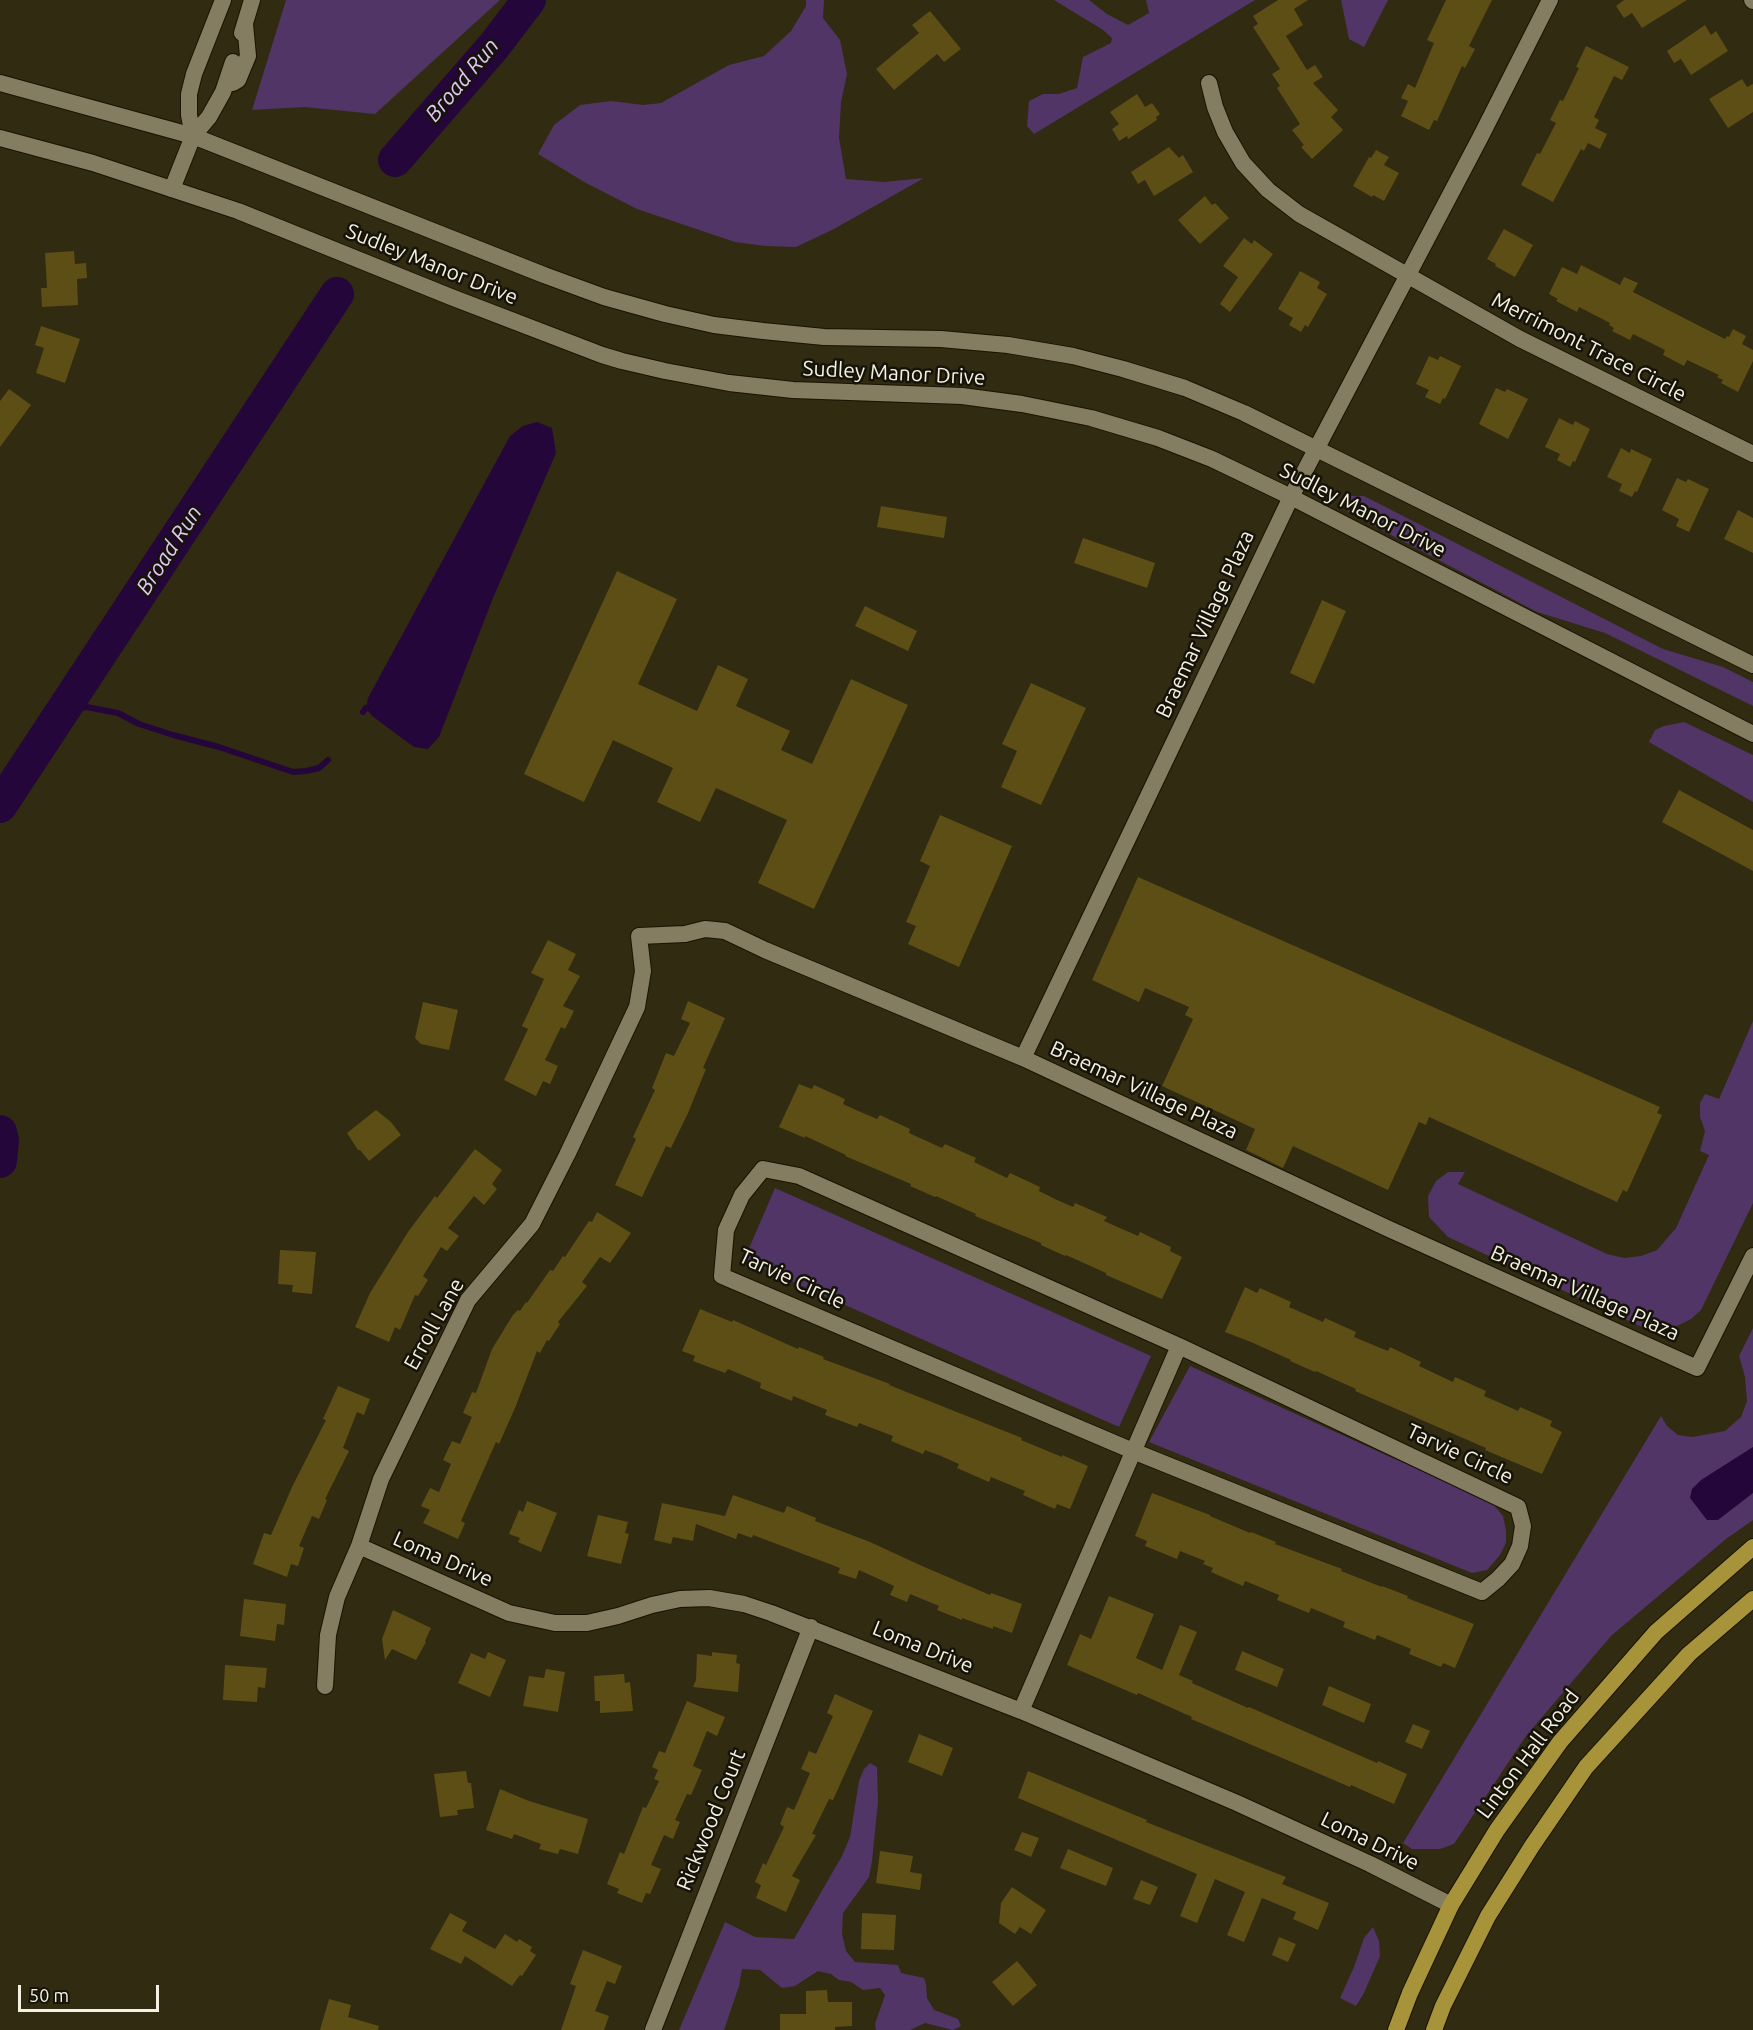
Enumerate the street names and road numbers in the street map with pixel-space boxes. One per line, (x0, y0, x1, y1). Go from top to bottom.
street label: Sudley Manor Drive (342, 218, 522, 310)
street label: Merrimont Trace Circle (1488, 287, 1690, 407)
street label: Sudley Manor Drive (802, 356, 986, 390)
street label: Sudley Manor Drive (1276, 457, 1450, 563)
street label: Braemar Village Plaza (1150, 526, 1260, 722)
street label: Braemar Village Plaza (1046, 1035, 1242, 1145)
street label: Braemar Village Plaza (1487, 1240, 1683, 1346)
street label: Tarvie Circle (735, 1243, 849, 1315)
street label: Erroll Lane (399, 1274, 469, 1374)
street label: Tarvie Circle (1403, 1418, 1517, 1490)
street label: Loma Drive (389, 1526, 497, 1592)
street label: Loma Drive (869, 1615, 977, 1679)
street label: Linton Hall Road (1471, 1685, 1585, 1823)
street label: Rickwood Court (671, 1746, 751, 1894)
street label: Loma Drive (1317, 1806, 1423, 1876)

